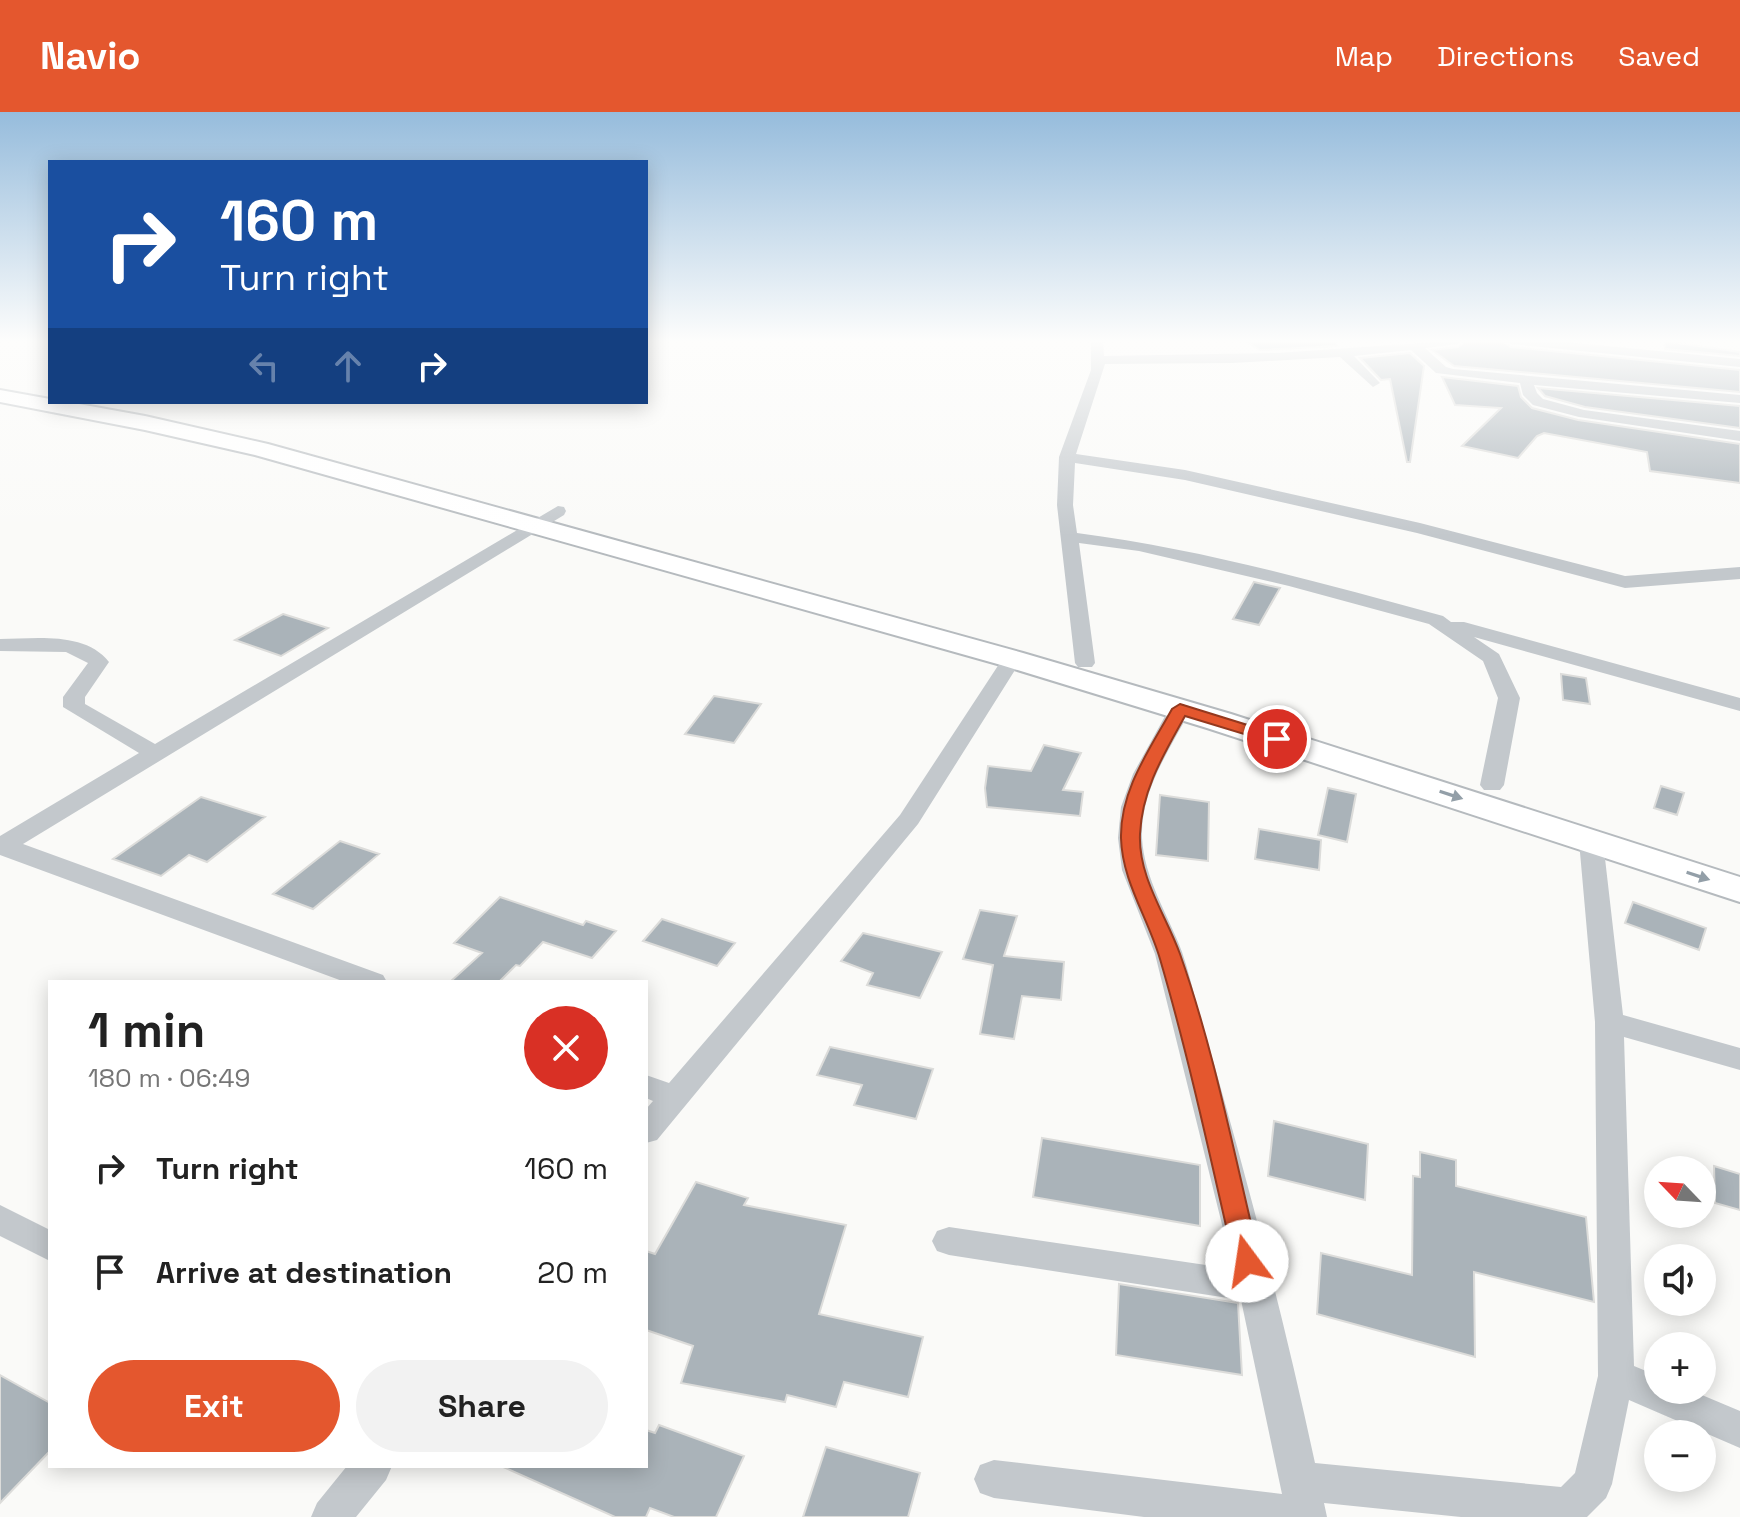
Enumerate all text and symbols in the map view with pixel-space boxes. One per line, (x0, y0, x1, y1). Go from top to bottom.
text: Navio (40, 32, 141, 80)
text: Map (1335, 38, 1393, 74)
text: Directions (1437, 38, 1574, 74)
text: Saved (1618, 38, 1700, 74)
text: 160 m (220, 185, 378, 256)
icon: right (88, 192, 192, 296)
text: Turn right (220, 255, 389, 301)
icon: left (242, 344, 286, 388)
icon: ahead (326, 344, 370, 388)
icon: right (410, 344, 454, 388)
pin (1243, 705, 1311, 773)
icon: arrive (1255, 717, 1299, 761)
one-way arrow (1439, 789, 1463, 802)
one-way arrow (1687, 870, 1711, 883)
text: 1 min (88, 1000, 205, 1061)
button: close (524, 1006, 608, 1090)
text: 180 m · 06:49 (88, 1061, 250, 1095)
icon: right (88, 1146, 132, 1190)
text: Turn right (156, 1149, 299, 1188)
text: 160 m (524, 1149, 608, 1188)
north arrow (1644, 1156, 1716, 1228)
map controls (1644, 1156, 1716, 1492)
position arrow (1205, 1219, 1289, 1303)
button: sound (1644, 1244, 1716, 1316)
icon: arrive (88, 1250, 132, 1294)
text: Arrive at destination (156, 1253, 452, 1292)
text: 20 m (537, 1253, 608, 1292)
button: + (1644, 1332, 1716, 1404)
button: Exit (88, 1360, 340, 1452)
button: Share (356, 1360, 608, 1452)
button: − (1644, 1420, 1716, 1492)

